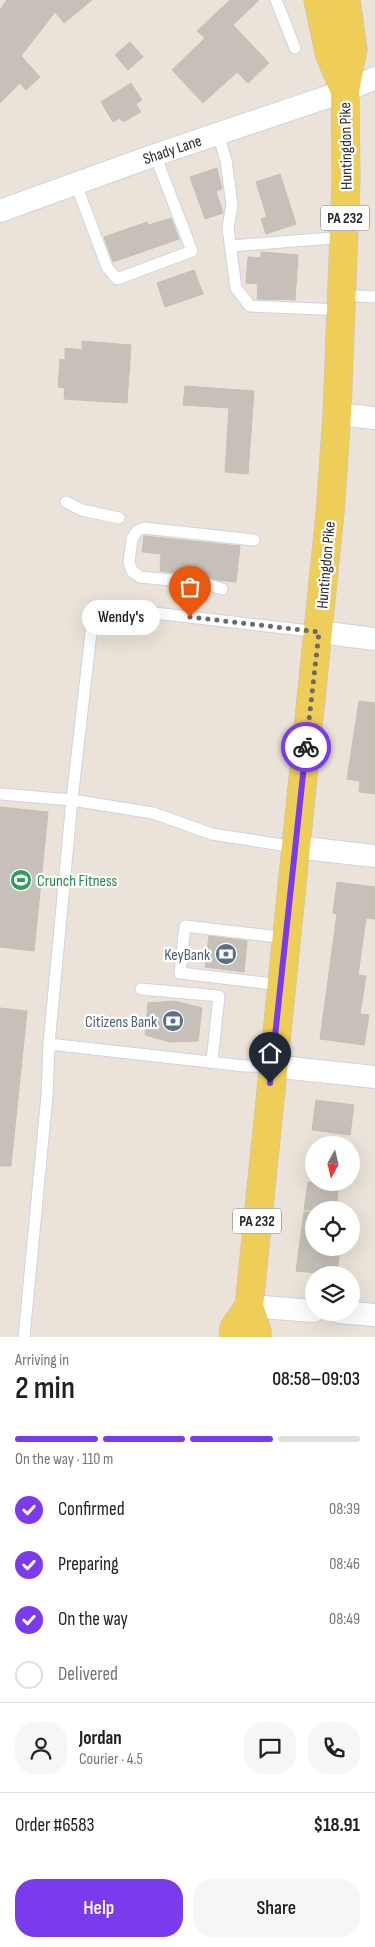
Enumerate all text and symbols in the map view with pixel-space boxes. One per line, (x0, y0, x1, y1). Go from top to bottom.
street label: Huntingdon Pike (336, 102, 357, 190)
street label: Shady Lane (141, 132, 204, 169)
road number: PA 232 (321, 206, 369, 230)
street label: Huntingdon Pike (313, 521, 340, 610)
pin (169, 566, 211, 617)
icon: bag (176, 573, 204, 601)
callout: Wendy's (82, 600, 160, 634)
text: Wendy's (98, 608, 144, 627)
courier (281, 722, 331, 772)
icon: bike (292, 733, 320, 761)
sports icon: Crunch Fitness (9, 868, 33, 892)
place label: Crunch Fitness (37, 872, 118, 891)
bank icon: KeyBank (214, 942, 238, 966)
place label: KeyBank (164, 946, 210, 965)
bank icon: Citizens Bank (161, 1009, 185, 1033)
place label: Citizens Bank (85, 1013, 157, 1032)
pin (249, 1032, 291, 1083)
icon: home (256, 1039, 284, 1067)
north arrow (305, 1136, 360, 1191)
map controls (305, 1136, 360, 1321)
button: locate (305, 1201, 360, 1256)
road number: PA 232 (233, 1208, 281, 1234)
button: layers (305, 1266, 360, 1321)
text: Arriving in (15, 1351, 69, 1370)
text: 08:58–09:03 (272, 1368, 360, 1391)
text: 2 min (15, 1369, 75, 1408)
text: On the way · 110 m (15, 1450, 113, 1469)
icon: check (15, 1496, 43, 1524)
text: Confirmed (58, 1498, 125, 1521)
text: 08:39 (329, 1500, 360, 1519)
icon: check (15, 1551, 43, 1579)
text: Preparing (58, 1553, 119, 1576)
text: 08:46 (329, 1555, 360, 1574)
icon: check (15, 1606, 43, 1634)
text: On the way (58, 1608, 128, 1631)
text: 08:49 (329, 1610, 360, 1629)
text: Delivered (58, 1663, 118, 1686)
button: person (15, 1722, 67, 1774)
button: chat (244, 1722, 296, 1774)
button: phone (308, 1722, 360, 1774)
text: Jordan (79, 1727, 122, 1750)
text: Courier · 4.5 (79, 1750, 143, 1769)
text: Order #6583 (15, 1814, 94, 1837)
text: $18.91 (313, 1814, 360, 1837)
button: Help (15, 1879, 183, 1937)
button: Share (193, 1879, 360, 1937)

